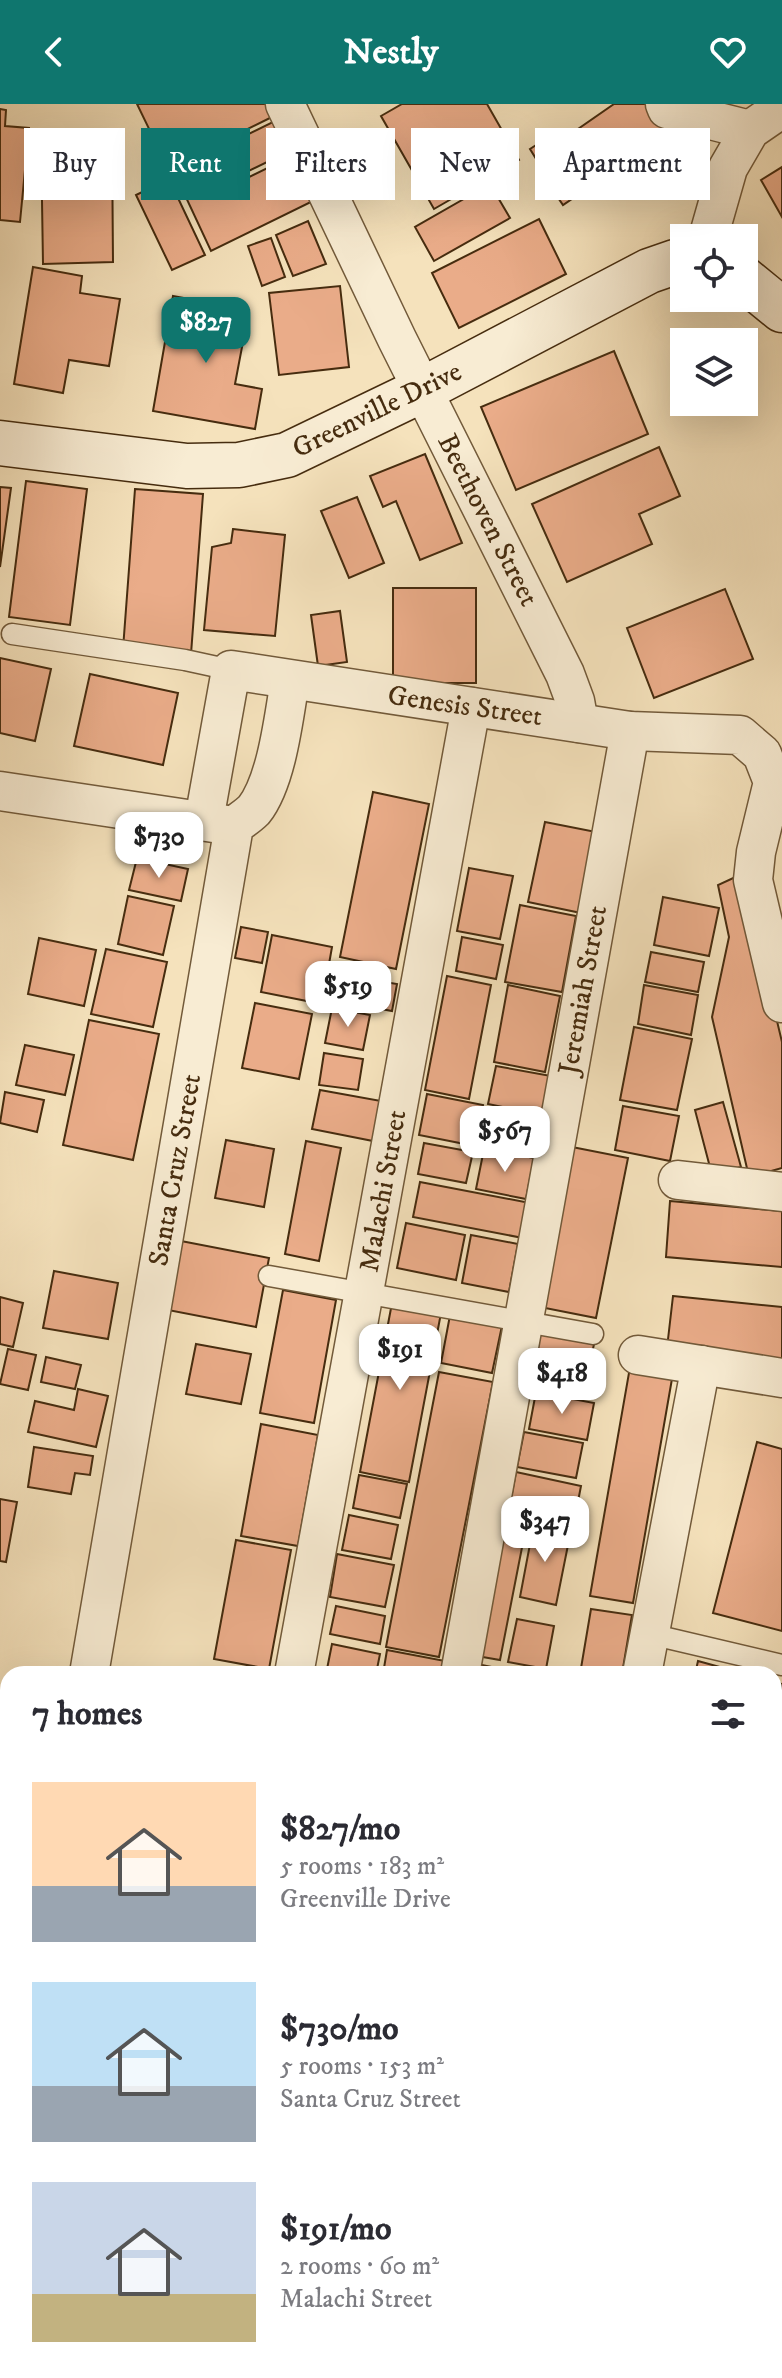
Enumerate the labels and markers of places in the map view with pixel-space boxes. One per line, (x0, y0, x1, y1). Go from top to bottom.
pin: $827 (159, 297, 253, 365)
pin: $730 (112, 812, 206, 880)
pin: $519 (301, 961, 395, 1029)
pin: $567 (458, 1106, 552, 1174)
pin: $191 (353, 1324, 447, 1392)
pin: $418 (515, 1348, 609, 1416)
pin: $347 (498, 1496, 592, 1564)

